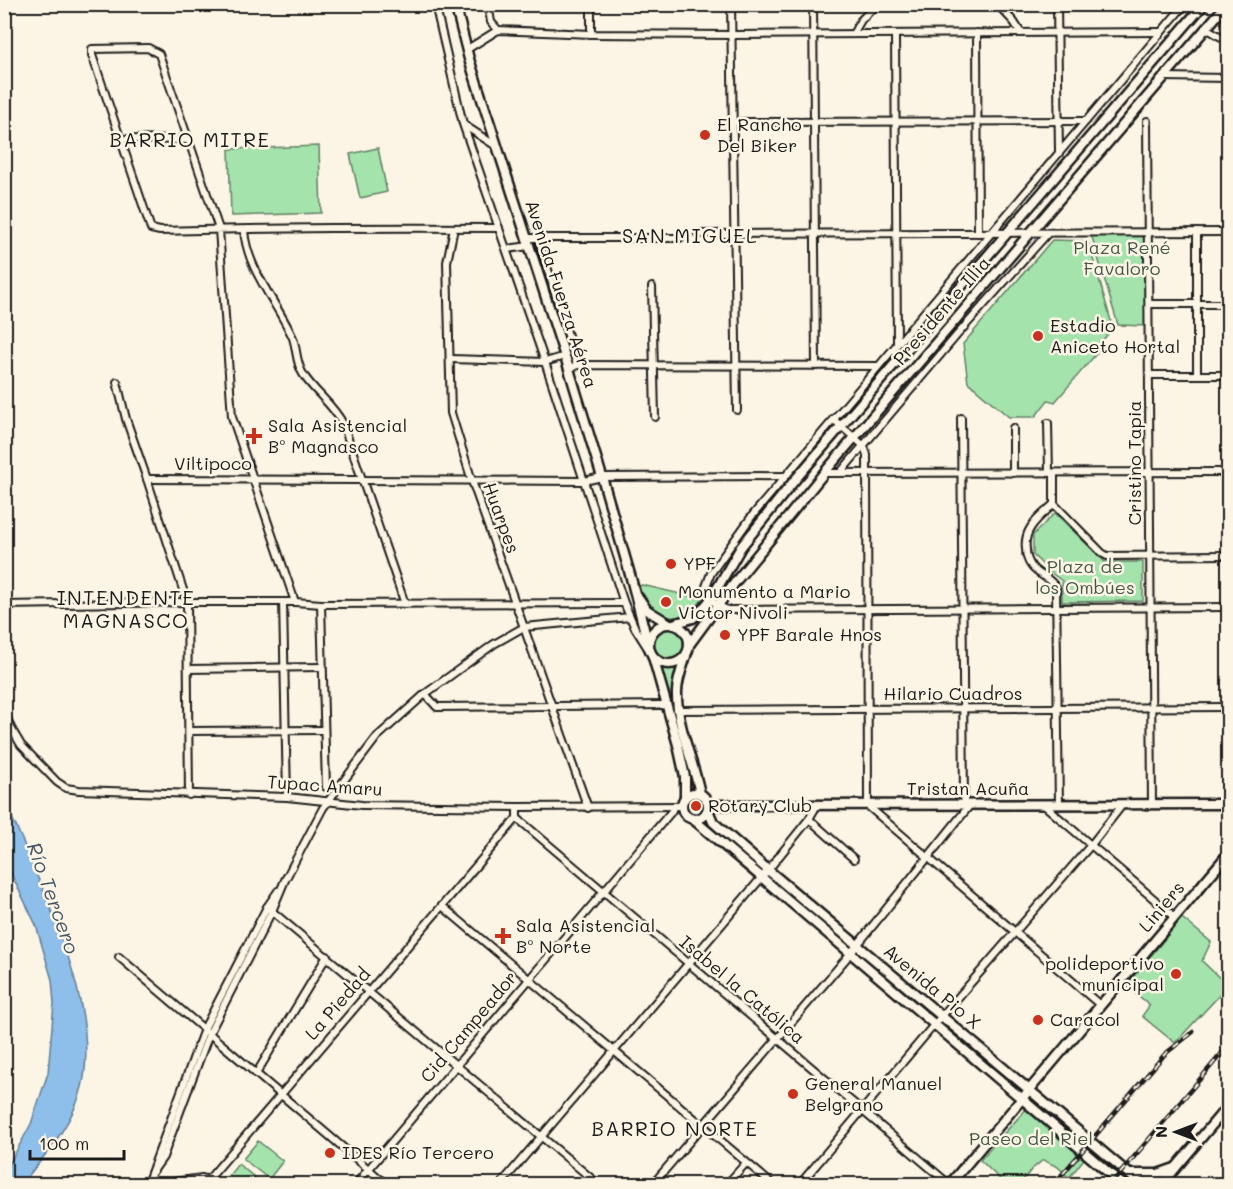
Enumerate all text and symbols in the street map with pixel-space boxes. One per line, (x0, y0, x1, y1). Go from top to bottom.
place label: El Rancho Del Biker (717, 112, 802, 157)
district label: BARRIO MITRE (109, 126, 271, 152)
marker: El Rancho Del Biker (698, 128, 712, 142)
street label: Avenida Fuerza Aérea (520, 197, 604, 391)
district label: SAN MIGUEL (622, 222, 758, 248)
park label: Plaza René Favaloro (1073, 235, 1171, 280)
street label: Presidente Illia (887, 251, 995, 370)
place label: Estadio Aniceto Hortal (1050, 313, 1180, 358)
marker: Estadio Aniceto Hortal (1031, 329, 1045, 343)
street label: Cristino Tapia (1122, 400, 1146, 526)
place label: Sala Asistencial Bº Magnasco (268, 413, 407, 458)
marker: Sala Asistencial Bº Magnasco (245, 427, 263, 445)
street label: Viltipoco (174, 451, 252, 475)
street label: Huarpes (478, 479, 526, 557)
place label: YPF (683, 551, 716, 575)
park label: Plaza de los Ombúes (1035, 554, 1135, 599)
marker: YPF (664, 557, 678, 571)
place label: Monumento a Mario Victor Nivoli (678, 579, 851, 624)
district label: INTENDENTE MAGNASCO (57, 584, 195, 633)
marker: Monumento a Mario Victor Nivoli (659, 595, 673, 609)
place label: YPF Barale Hnos (737, 622, 882, 646)
marker: YPF Barale Hnos (718, 628, 732, 642)
street label: Hilario Cuadros (884, 681, 1022, 705)
street label: Tupac Amaru (267, 769, 383, 801)
street label: Tristan Acuña (907, 776, 1029, 800)
place label: Rotary Club (708, 793, 812, 817)
marker: Rotary Club (689, 799, 703, 813)
water label: Río Tercero (22, 838, 86, 957)
street label: Liniers (1133, 876, 1190, 937)
place label: Sala Asistencial Bº Norte (516, 913, 655, 958)
marker: Sala Asistencial Bº Norte (494, 927, 512, 945)
street label: Isabel la Católica (675, 930, 810, 1049)
street label: Avenida Pio X (879, 938, 986, 1034)
place label: polideportivo municipal (1045, 951, 1164, 996)
street label: La Piedad (299, 962, 375, 1044)
street label: Cid Campeador (415, 966, 522, 1087)
marker: polideportivo municipal (1169, 967, 1183, 981)
place label: Caracol (1050, 1007, 1120, 1031)
marker: Caracol (1031, 1013, 1045, 1027)
place label: General Manuel Belgrano (805, 1071, 942, 1116)
marker: General Manuel Belgrano (786, 1087, 800, 1101)
north arrow (1146, 1102, 1206, 1162)
district label: BARRIO NORTE (592, 1115, 758, 1141)
scale bar (30, 1123, 124, 1161)
park label: Paseo del Riel (969, 1126, 1093, 1150)
text: N (1150, 1126, 1171, 1138)
text: 100 m (39, 1131, 89, 1155)
place label: IDES Río Tercero (342, 1140, 494, 1164)
marker: IDES Río Tercero (323, 1146, 337, 1160)

